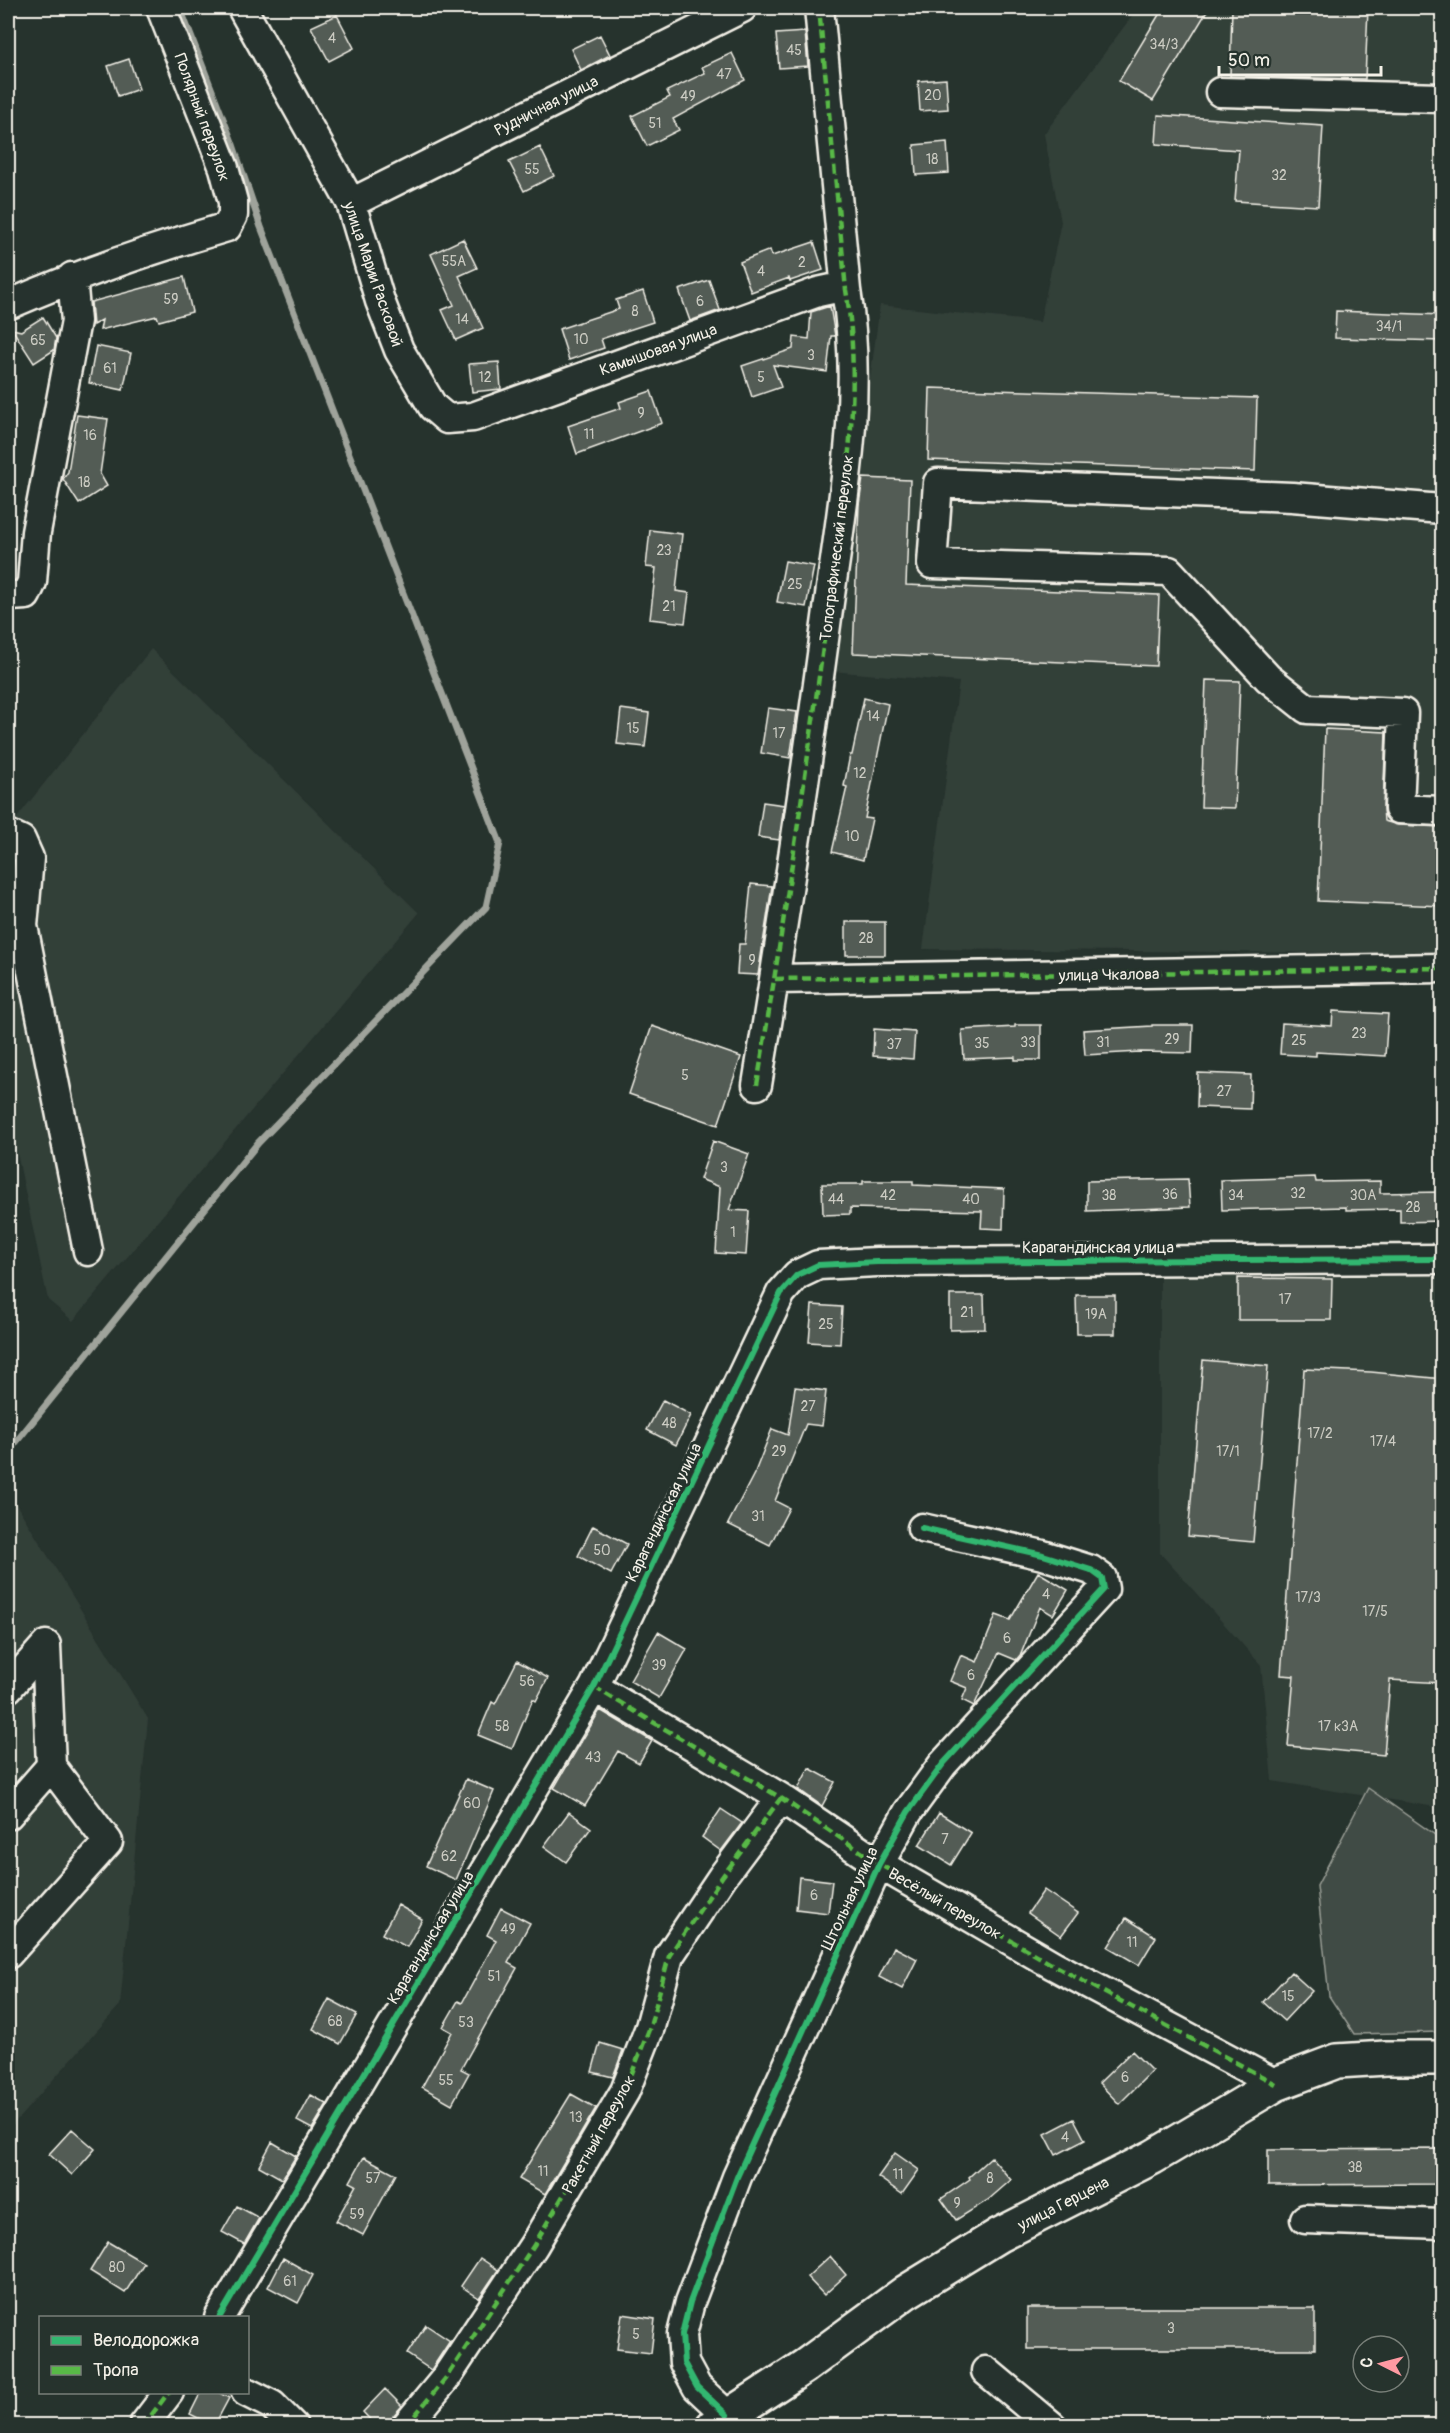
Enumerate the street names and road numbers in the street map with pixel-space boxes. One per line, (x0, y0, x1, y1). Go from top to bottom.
street label: Полярный переулок (170, 51, 234, 184)
street label: Рудничная улица (491, 71, 602, 141)
street label: улица Марии Расковой (339, 198, 407, 349)
street label: Камышовая улица (597, 319, 720, 380)
street label: Топографический переулок (816, 454, 858, 642)
street label: улица Чкалова (1057, 964, 1160, 986)
street label: Карагандинская улица (1022, 1238, 1174, 1258)
street label: Карагандинская улица (622, 1440, 706, 1585)
street label: Штольная улица (817, 1844, 883, 1953)
street label: Весёлый переулок (884, 1863, 1005, 1944)
street label: Карагандинская улица (383, 1867, 479, 2008)
street label: Ракетный переулок (558, 2072, 640, 2197)
street label: улица Герцена (1014, 2172, 1112, 2236)

